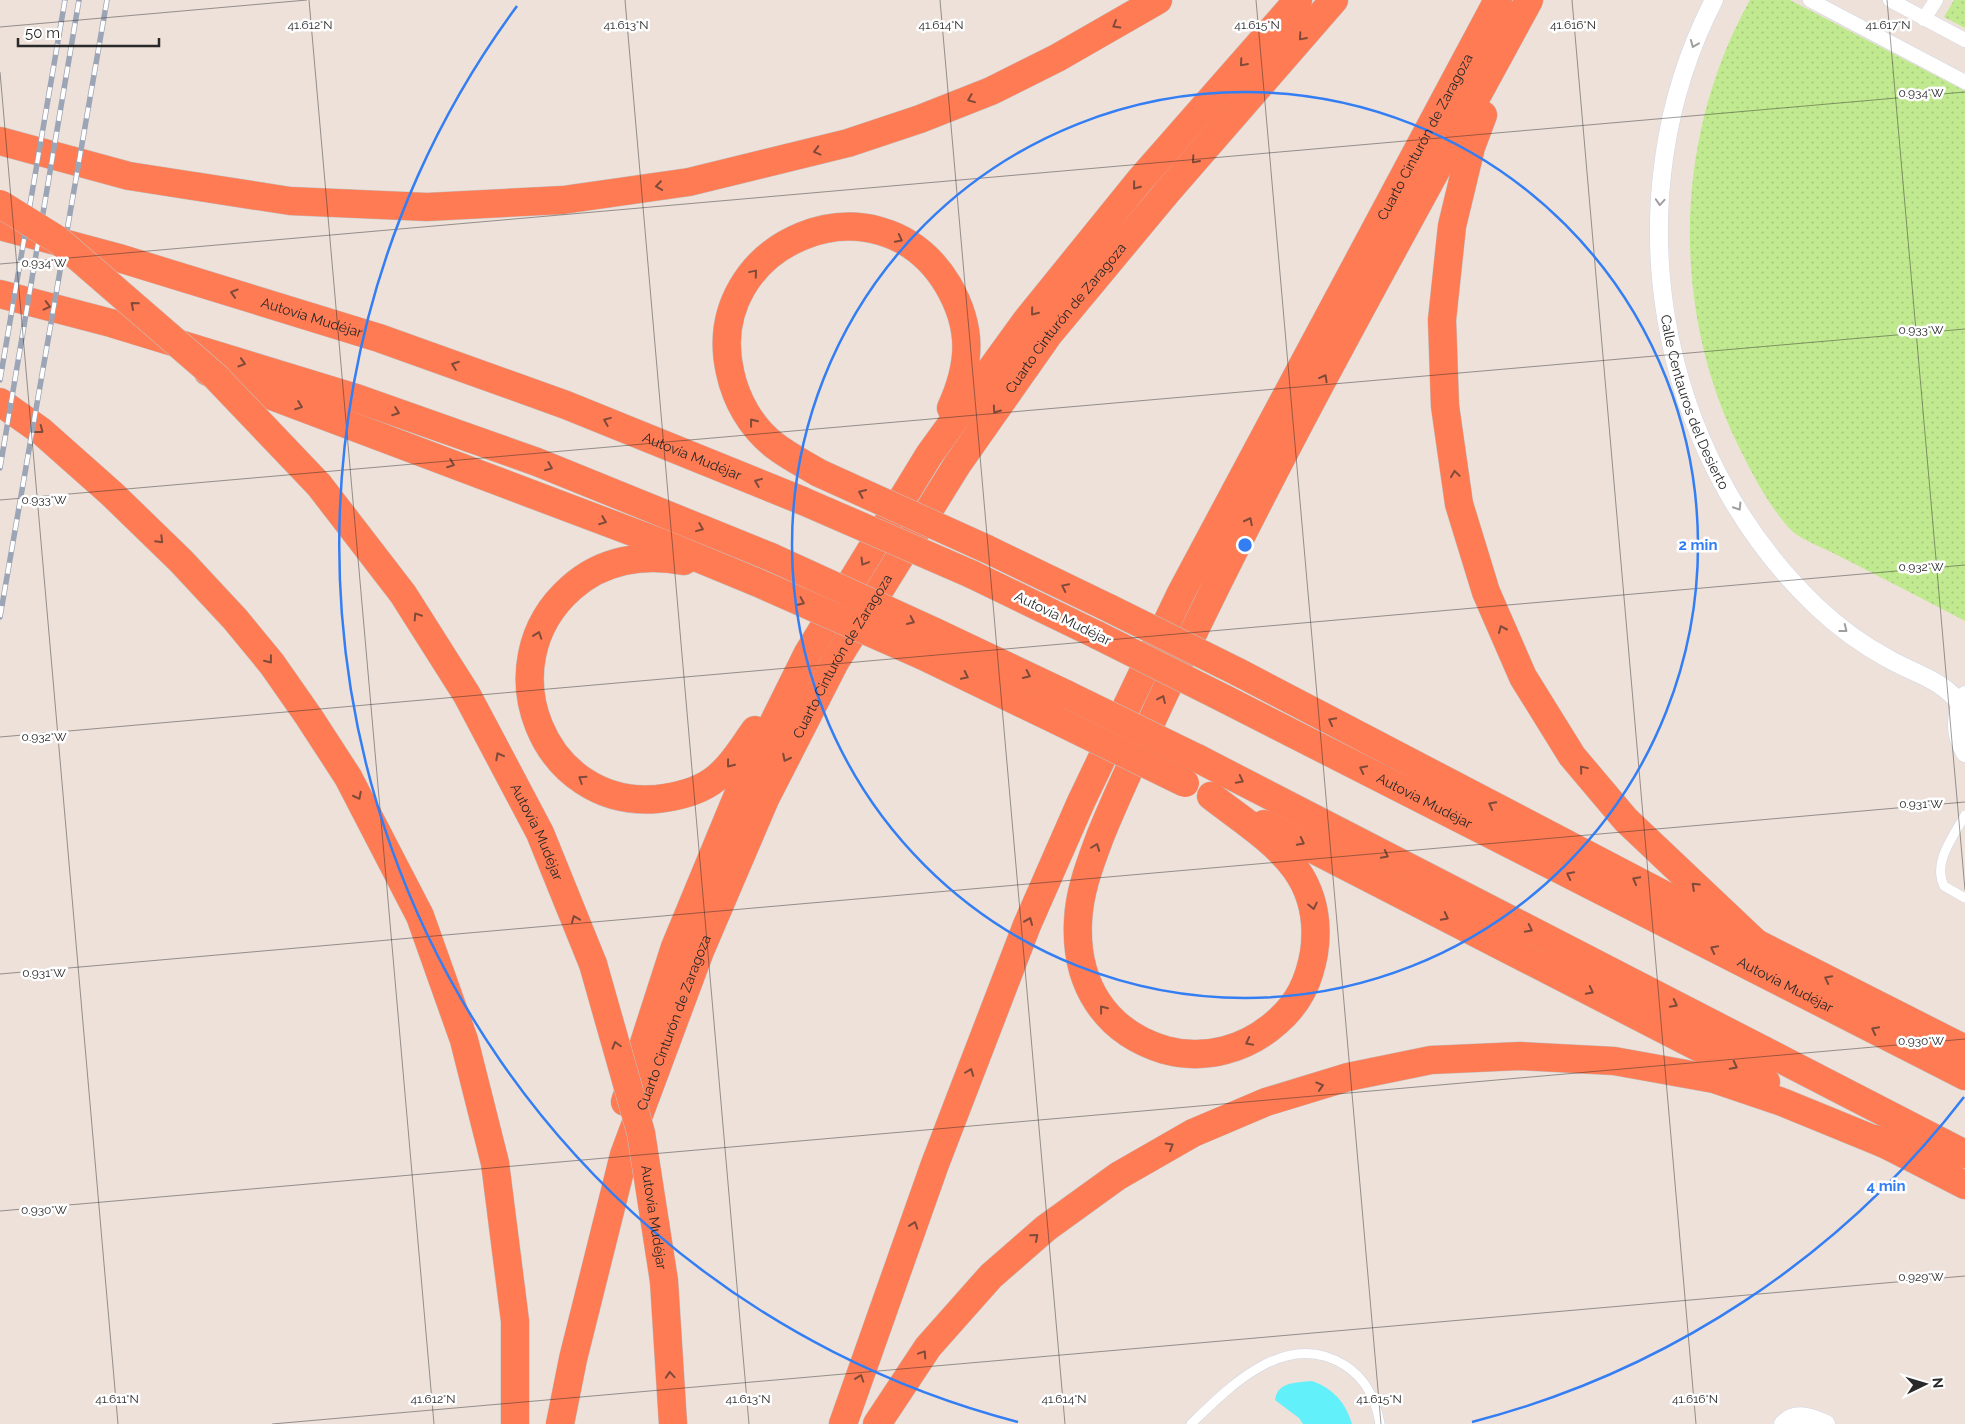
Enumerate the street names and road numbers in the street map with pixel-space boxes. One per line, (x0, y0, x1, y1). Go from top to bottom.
street label: Cuarto Cinturón de Zaragoza (1374, 51, 1476, 223)
street label: Cuarto Cinturón de Zaragoza (1002, 240, 1129, 396)
street label: Autovía Mudéjar (259, 294, 365, 340)
street label: Calle Centauros del Desierto (1658, 313, 1732, 492)
street label: Autovía Mudéjar (640, 429, 744, 483)
street label: Cuarto Cinturón de Zaragoza (789, 571, 895, 741)
street label: Autovía Mudéjar (1012, 588, 1114, 648)
street label: Autovía Mudéjar (1374, 770, 1475, 832)
street label: Autovía Mudéjar (507, 781, 566, 883)
street label: Cuarto Cinturón de Zaragoza (633, 932, 714, 1113)
street label: Autovía Mudéjar (1735, 953, 1836, 1016)
street label: Autovía Mudéjar (638, 1164, 670, 1271)

